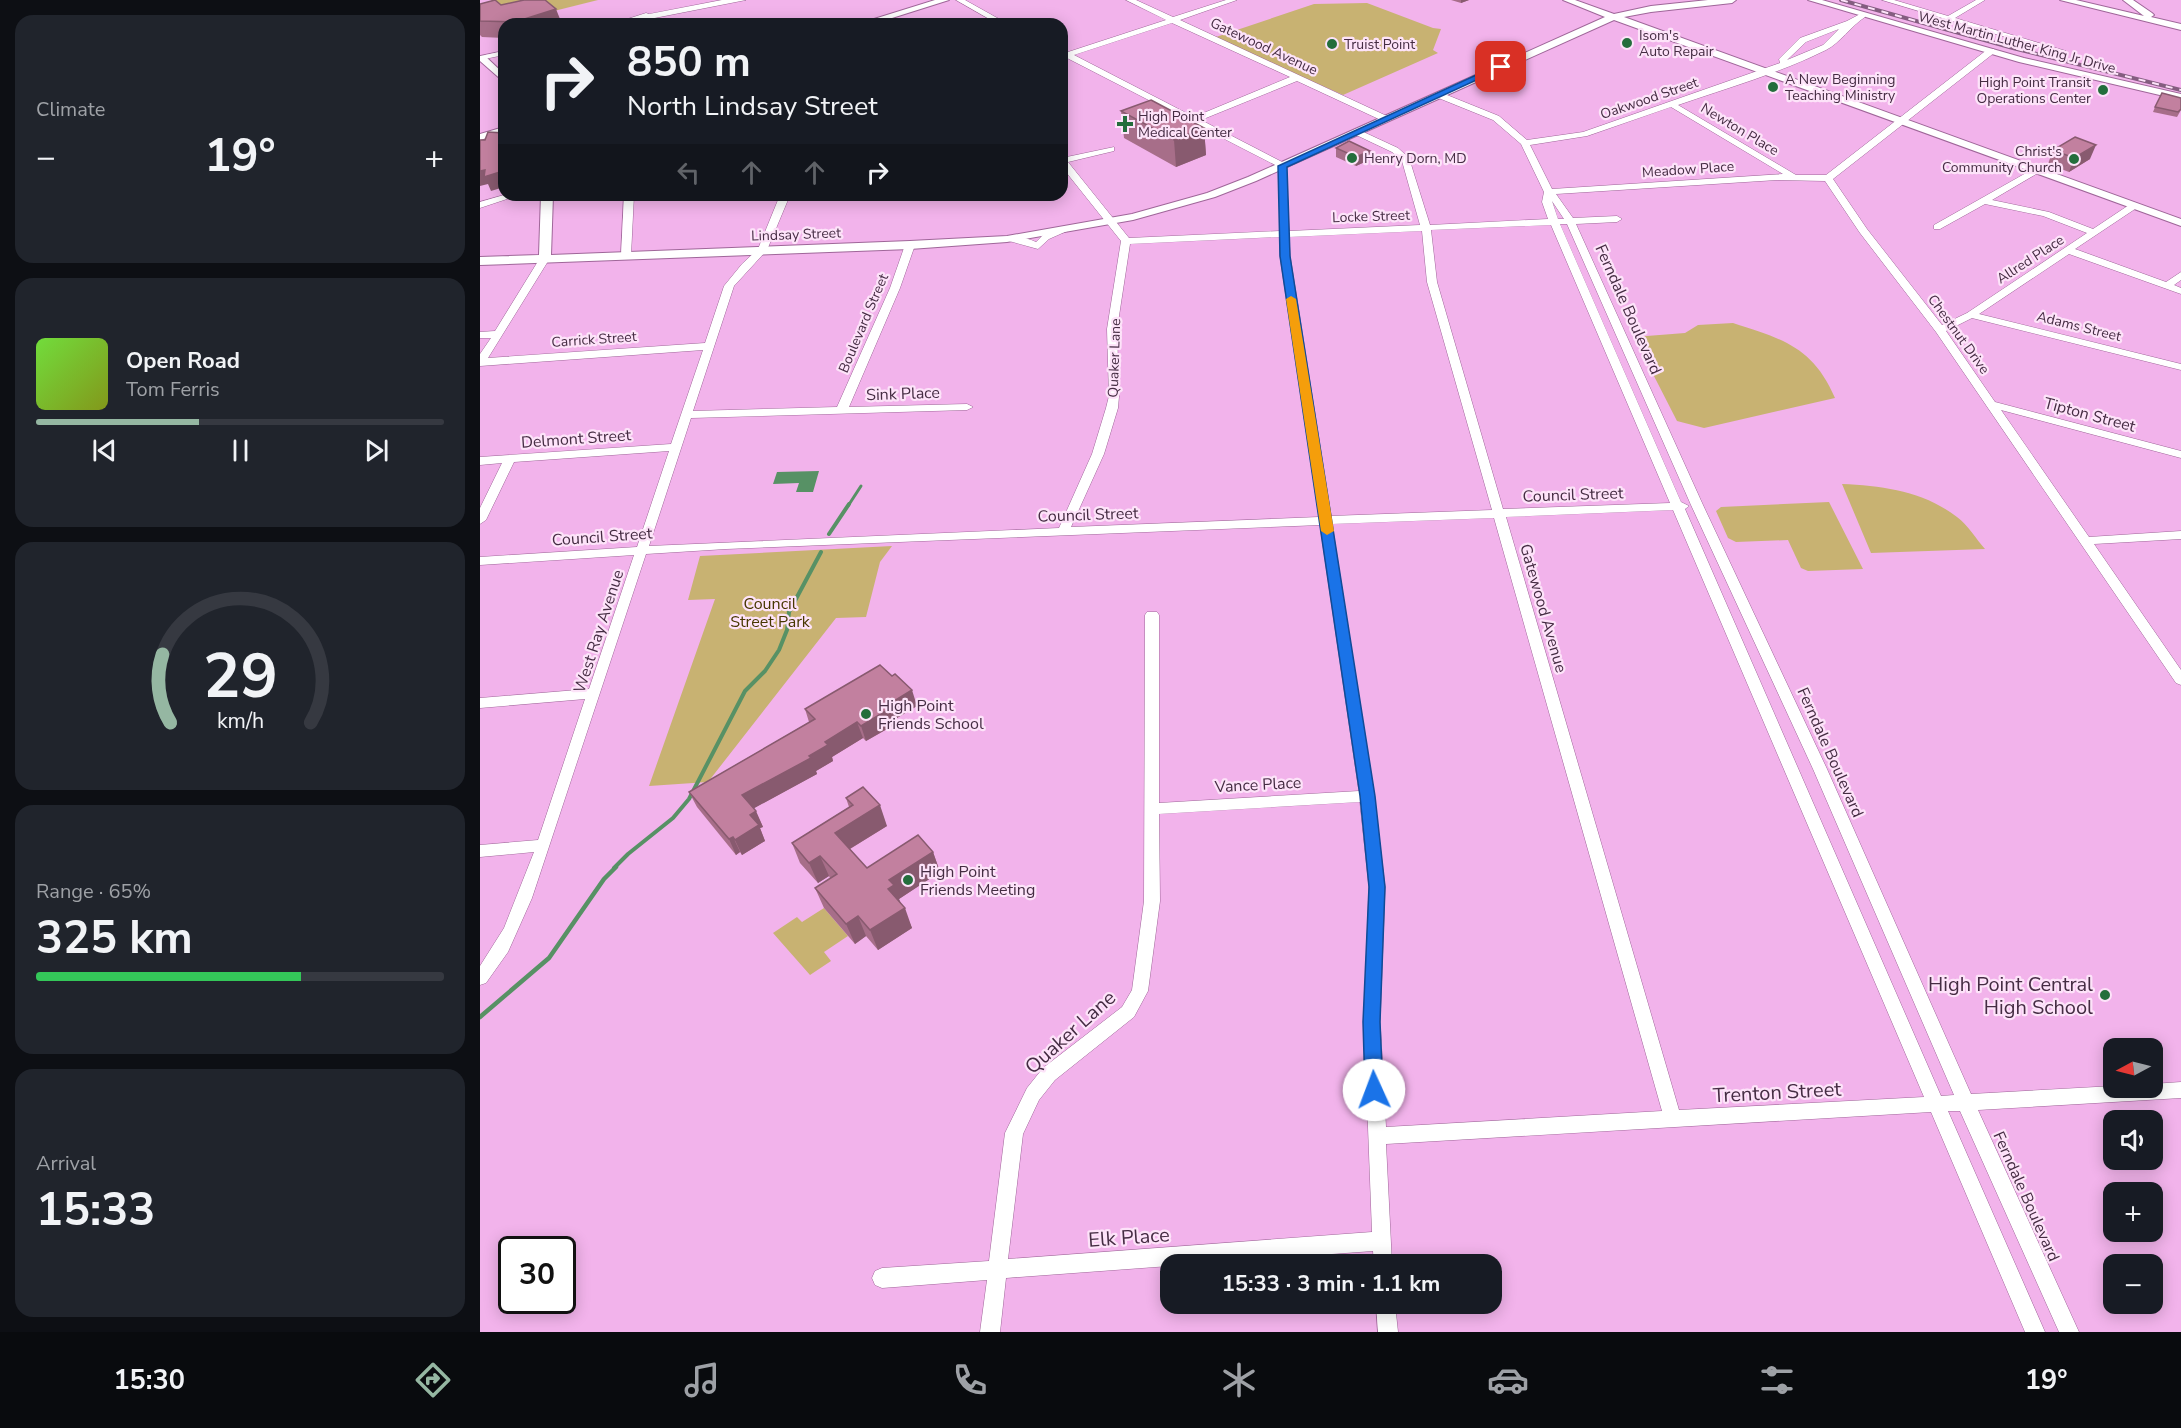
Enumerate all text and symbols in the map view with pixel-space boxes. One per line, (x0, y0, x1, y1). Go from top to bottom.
street label: West Martin Luther King Jr Drive (1916, 7, 2118, 78)
street label: Gatewood Avenue (1207, 13, 1321, 80)
place label: Isom's Auto Repair (1639, 26, 1714, 61)
text: 850 m (627, 34, 751, 91)
place label: Truist Point (1344, 35, 1415, 54)
marker: Isom's Auto Repair (1620, 36, 1634, 50)
marker: Truist Point (1325, 37, 1339, 51)
pin (1475, 41, 1526, 92)
icon: right (528, 42, 606, 120)
icon: arrive (1484, 50, 1517, 83)
place label: A New Beginning Teaching Ministry (1785, 70, 1896, 105)
street label: Oakwood Street (1598, 73, 1701, 124)
place label: High Point Transit Operations Center (1976, 73, 2091, 108)
marker: A New Beginning Teaching Ministry (1766, 80, 1780, 94)
marker: High Point Transit Operations Center (2096, 83, 2110, 97)
text: North Lindsay Street (627, 88, 878, 125)
text: Climate (36, 96, 105, 123)
street label: Newton Place (1697, 99, 1782, 160)
place label: High Point Medical Center (1138, 107, 1232, 142)
marker: High Point Medical Center (1116, 115, 1134, 133)
text: 19° (204, 126, 276, 187)
text: − (36, 135, 56, 180)
text: + (424, 135, 444, 180)
place label: Christ's Community Church (1942, 142, 2062, 177)
place label: Henry Dorn, MD (1364, 149, 1467, 168)
marker: Henry Dorn, MD (1345, 151, 1359, 165)
marker: Christ's Community Church (2067, 152, 2081, 166)
icon: left (672, 156, 705, 189)
icon: ahead (735, 156, 768, 189)
icon: ahead (798, 156, 831, 189)
icon: right (861, 156, 894, 189)
street label: Meadow Place (1641, 157, 1735, 182)
street label: Locke Street (1332, 206, 1410, 227)
street label: Lindsay Street (751, 223, 841, 246)
street label: Allred Place (1993, 231, 2068, 288)
street label: Ferndale Boulevard (1590, 241, 1667, 378)
street label: Boulevard Street (834, 271, 893, 376)
street label: Chestnut Drive (1923, 291, 1994, 378)
street label: Adams Street (2035, 307, 2123, 346)
street label: Quaker Lane (1104, 318, 1125, 398)
street label: Carrick Street (551, 327, 637, 352)
text: Open Road (126, 346, 240, 376)
text: Tom Ferris (126, 376, 220, 403)
street label: Sink Place (866, 382, 940, 406)
street label: Tipton Street (2042, 392, 2138, 438)
street label: Delmont Street (520, 424, 632, 454)
icon: previous (88, 434, 121, 467)
icon: pause (224, 434, 257, 467)
icon: next (360, 434, 393, 467)
street label: Council Street (1522, 482, 1624, 508)
street label: Council Street (1037, 502, 1139, 528)
street label: Council Street (551, 522, 654, 551)
street label: Gatewood Avenue (1514, 541, 1572, 675)
street label: West Ray Avenue (569, 567, 629, 696)
park label: Council Street Park (730, 593, 811, 633)
text: 29 (203, 634, 277, 719)
street label: Ferndale Boulevard (1792, 684, 1869, 821)
place label: High Point Friends School (878, 695, 984, 735)
text: km/h (216, 706, 264, 736)
marker: High Point Friends School (859, 707, 873, 721)
street label: Vance Place (1213, 772, 1302, 798)
place label: High Point Friends Meeting (920, 861, 1035, 901)
marker: High Point Friends Meeting (901, 873, 915, 887)
text: Range · 65% (36, 878, 151, 905)
text: 325 km (36, 908, 193, 969)
place label: High Point Central High School (1928, 971, 2093, 1021)
street label: Quaker Lane (1019, 984, 1121, 1080)
marker: High Point Central High School (2098, 988, 2112, 1002)
north arrow (2103, 1038, 2163, 1098)
map controls (2103, 1038, 2163, 1314)
position arrow (1342, 1058, 1406, 1122)
street label: Trenton Street (1712, 1076, 1843, 1109)
button: sound (2103, 1110, 2163, 1170)
street label: Ferndale Boulevard (1988, 1128, 2065, 1265)
text: Arrival (36, 1150, 96, 1177)
text: 15:33 (36, 1180, 155, 1241)
button: + (2103, 1182, 2163, 1242)
street label: Elk Place (1087, 1221, 1171, 1254)
speed limit sign: 30 (498, 1236, 576, 1314)
button: − (2103, 1254, 2163, 1314)
text: 15:33 · 3 min · 1.1 km (1222, 1269, 1440, 1299)
icon: directions (412, 1359, 454, 1401)
icon: music (681, 1359, 723, 1401)
icon: phone (949, 1359, 991, 1401)
icon: climate (1218, 1359, 1260, 1401)
icon: car (1487, 1359, 1529, 1401)
icon: filters (1756, 1359, 1798, 1401)
text: 15:30 (113, 1362, 185, 1399)
text: 19° (2025, 1362, 2067, 1399)

